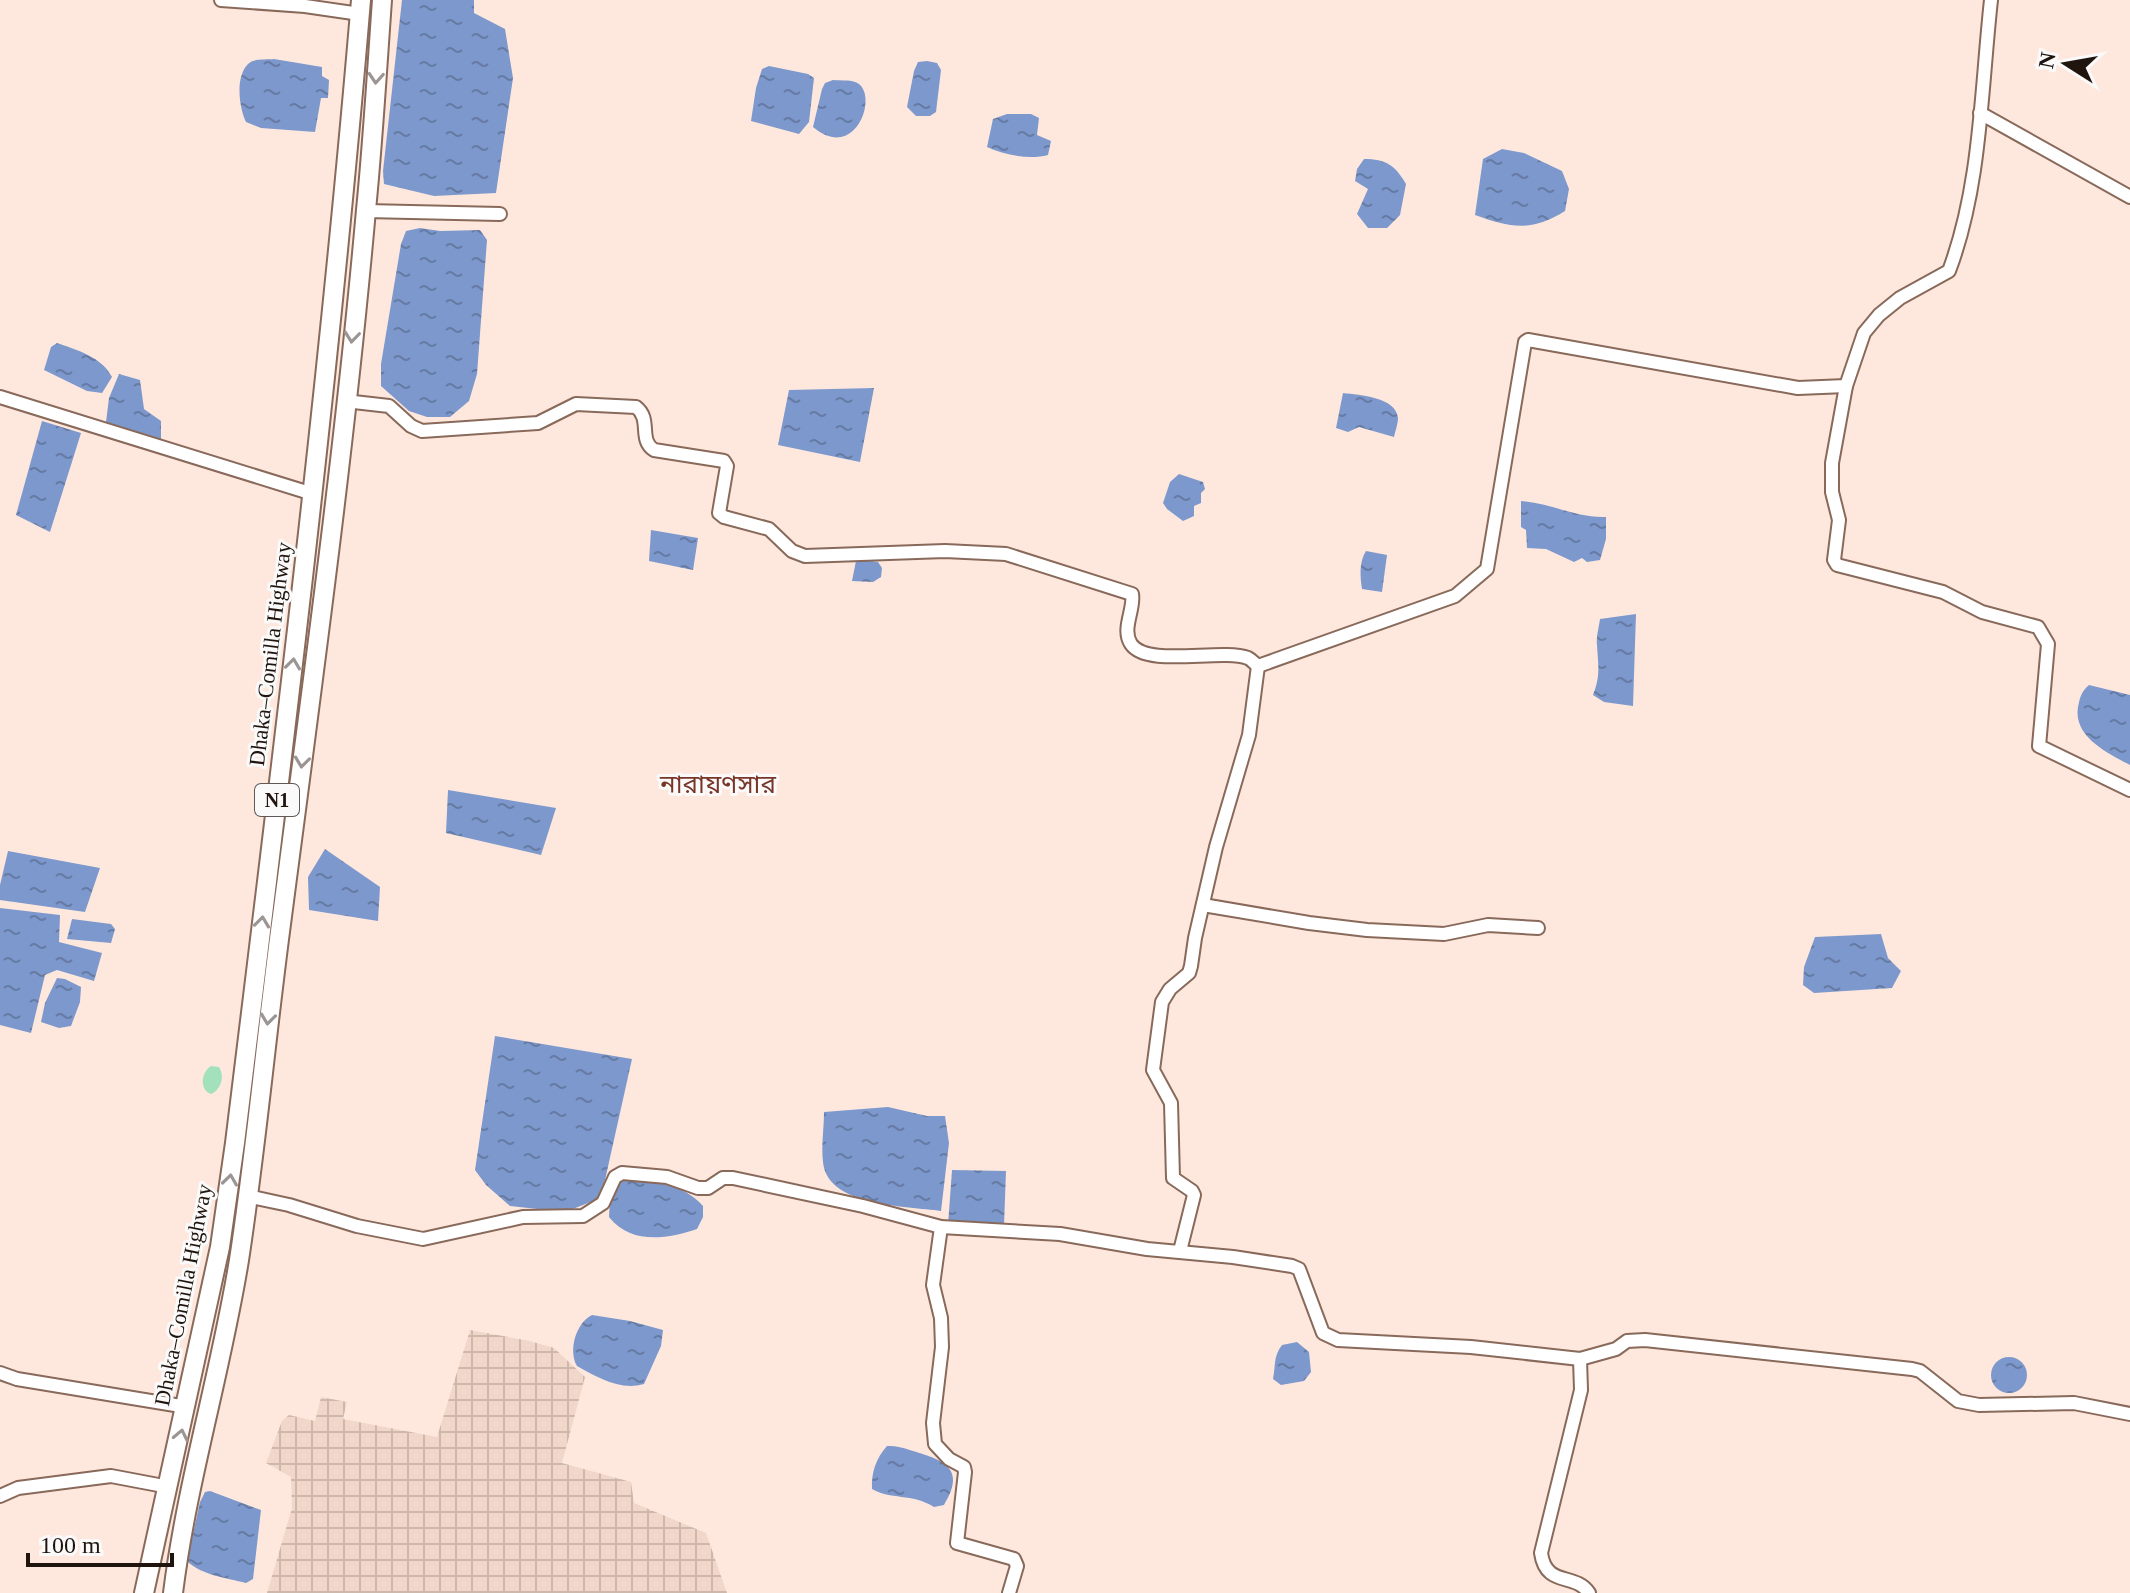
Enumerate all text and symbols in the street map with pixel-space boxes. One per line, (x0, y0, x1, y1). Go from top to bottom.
north arrow (2026, 24, 2106, 104)
text: N (2033, 50, 2061, 70)
one-way arrow (368, 72, 385, 85)
one-way arrow (344, 331, 361, 344)
street label: Dhaka–Comilla Highway (244, 541, 296, 767)
one-way arrow (284, 657, 301, 671)
one-way arrow (294, 755, 311, 768)
district label: নারায়ণসার (659, 770, 776, 799)
road number: N1 (255, 784, 299, 816)
one-way arrow (253, 915, 270, 929)
one-way arrow (260, 1013, 277, 1026)
one-way arrow (221, 1173, 238, 1187)
street label: Dhaka–Comilla Highway (149, 1182, 217, 1408)
one-way arrow (172, 1429, 189, 1442)
scale bar (28, 1517, 172, 1567)
text: 100 m (40, 1532, 101, 1558)

